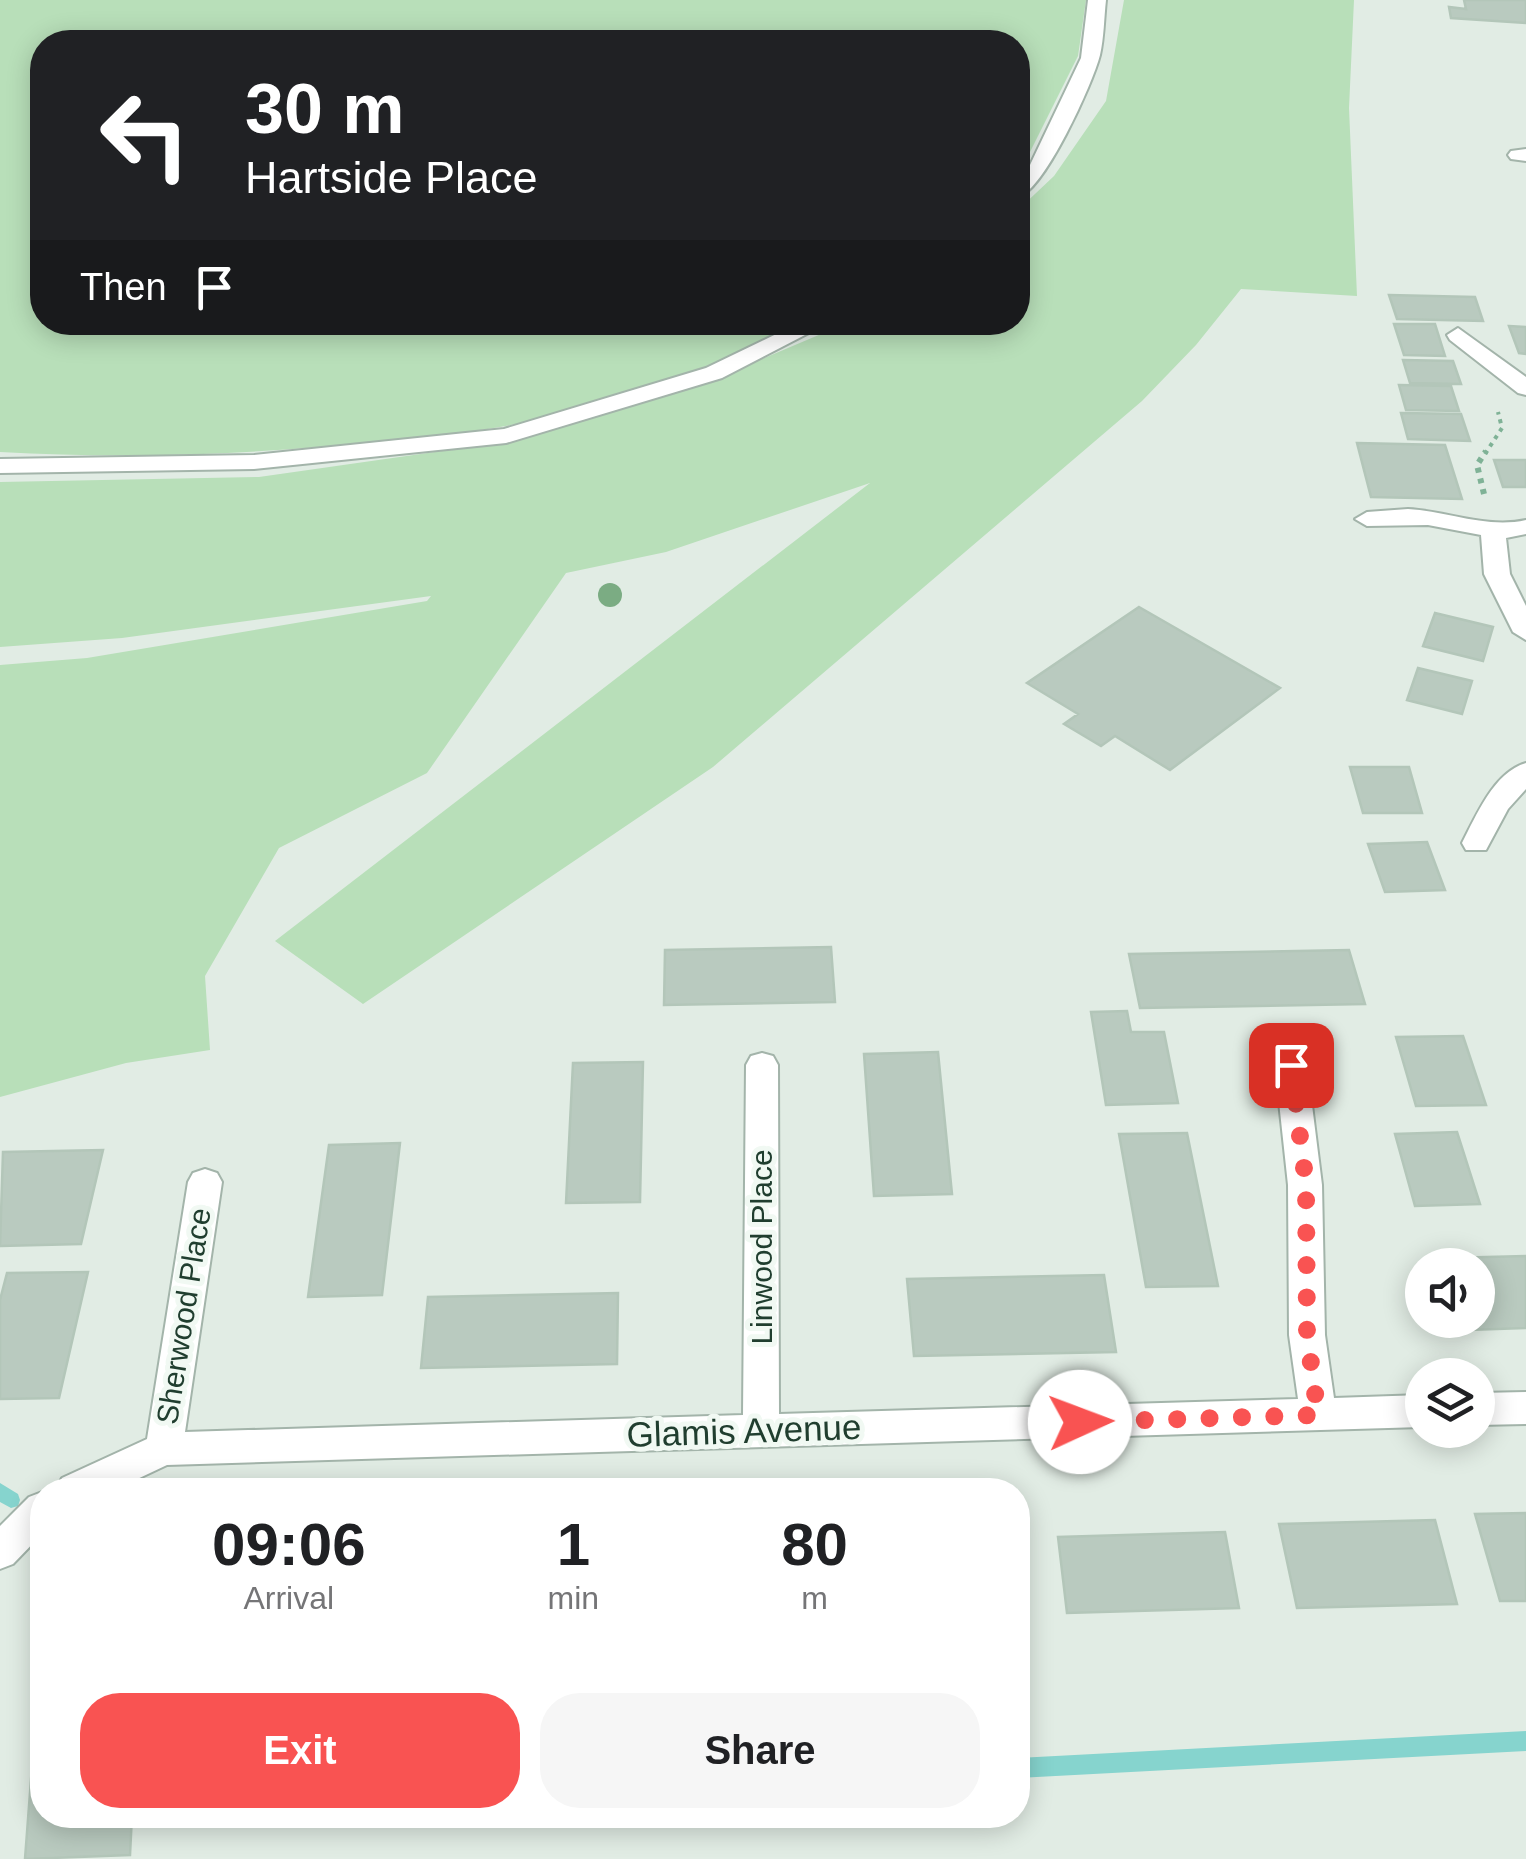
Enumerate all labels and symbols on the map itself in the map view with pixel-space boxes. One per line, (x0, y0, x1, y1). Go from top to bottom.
pin (1249, 1023, 1334, 1108)
street label: Linwood Place (745, 1149, 778, 1345)
street label: Sherwood Place (150, 1205, 217, 1426)
position arrow (1028, 1370, 1132, 1474)
street label: Glamis Avenue (626, 1407, 862, 1454)

